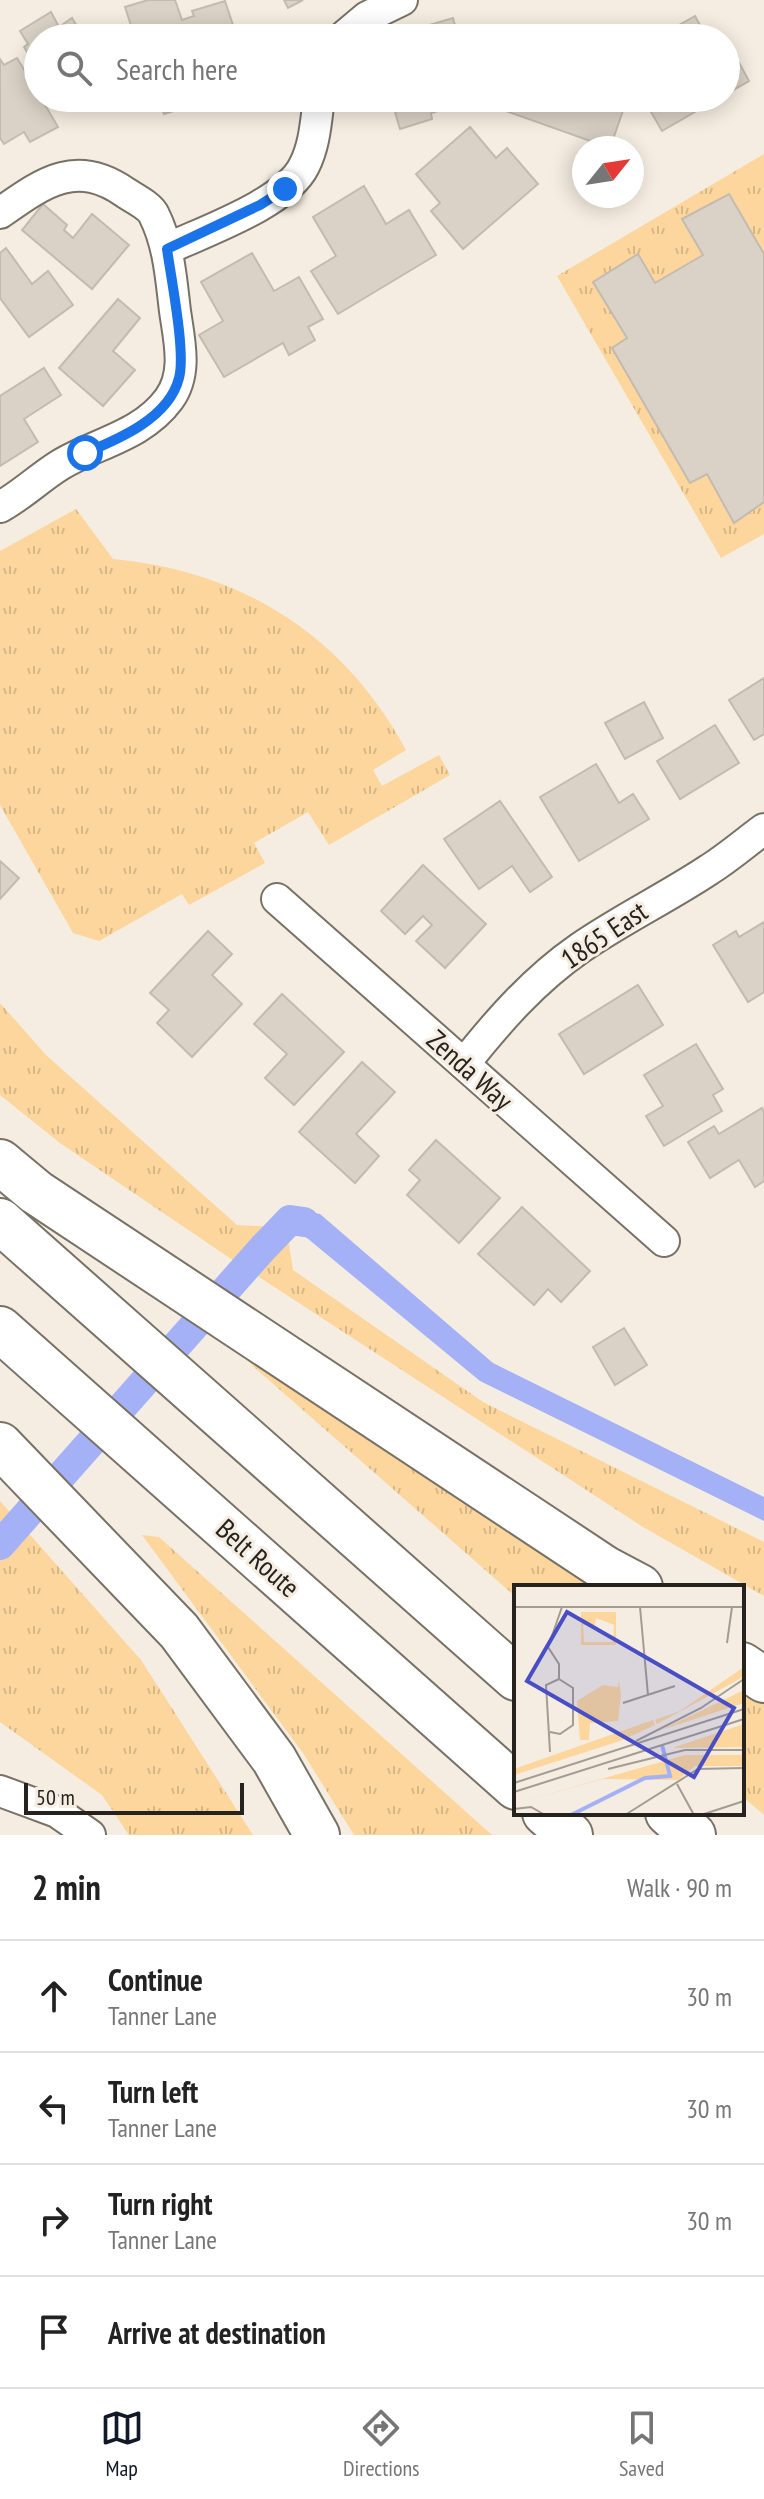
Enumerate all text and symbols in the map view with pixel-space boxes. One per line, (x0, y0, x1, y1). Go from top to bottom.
search box (24, 24, 740, 112)
icon: search (52, 46, 96, 90)
text: Search here (116, 49, 238, 88)
north arrow (572, 136, 644, 208)
route end (267, 171, 303, 207)
route start (67, 435, 103, 471)
street label: 1865 East (553, 892, 654, 977)
street label: Zenda Way (420, 1021, 522, 1118)
street label: Belt Route (209, 1510, 308, 1605)
inset map (514, 1585, 744, 1815)
scale bar (24, 1779, 244, 1815)
text: 50 m (36, 1783, 75, 1811)
text: 2 min (32, 1865, 101, 1909)
text: Walk · 90 m (627, 1871, 732, 1904)
text: Continue (108, 1960, 203, 1999)
icon: ahead (32, 1974, 76, 2018)
text: 30 m (686, 1980, 732, 2013)
text: Tanner Lane (108, 1999, 217, 2032)
text: Turn left (108, 2072, 198, 2111)
icon: left (32, 2086, 76, 2130)
text: 30 m (686, 2092, 732, 2125)
text: Tanner Lane (108, 2111, 217, 2144)
text: Turn right (108, 2184, 212, 2223)
icon: right (32, 2198, 76, 2242)
text: 30 m (686, 2204, 732, 2237)
text: Tanner Lane (108, 2223, 217, 2256)
icon: arrive (32, 2310, 76, 2354)
text: Arrive at destination (108, 2313, 326, 2352)
tab: Map (100, 2406, 144, 2482)
tab: Directions (343, 2406, 420, 2482)
tab: Saved (619, 2406, 664, 2482)

